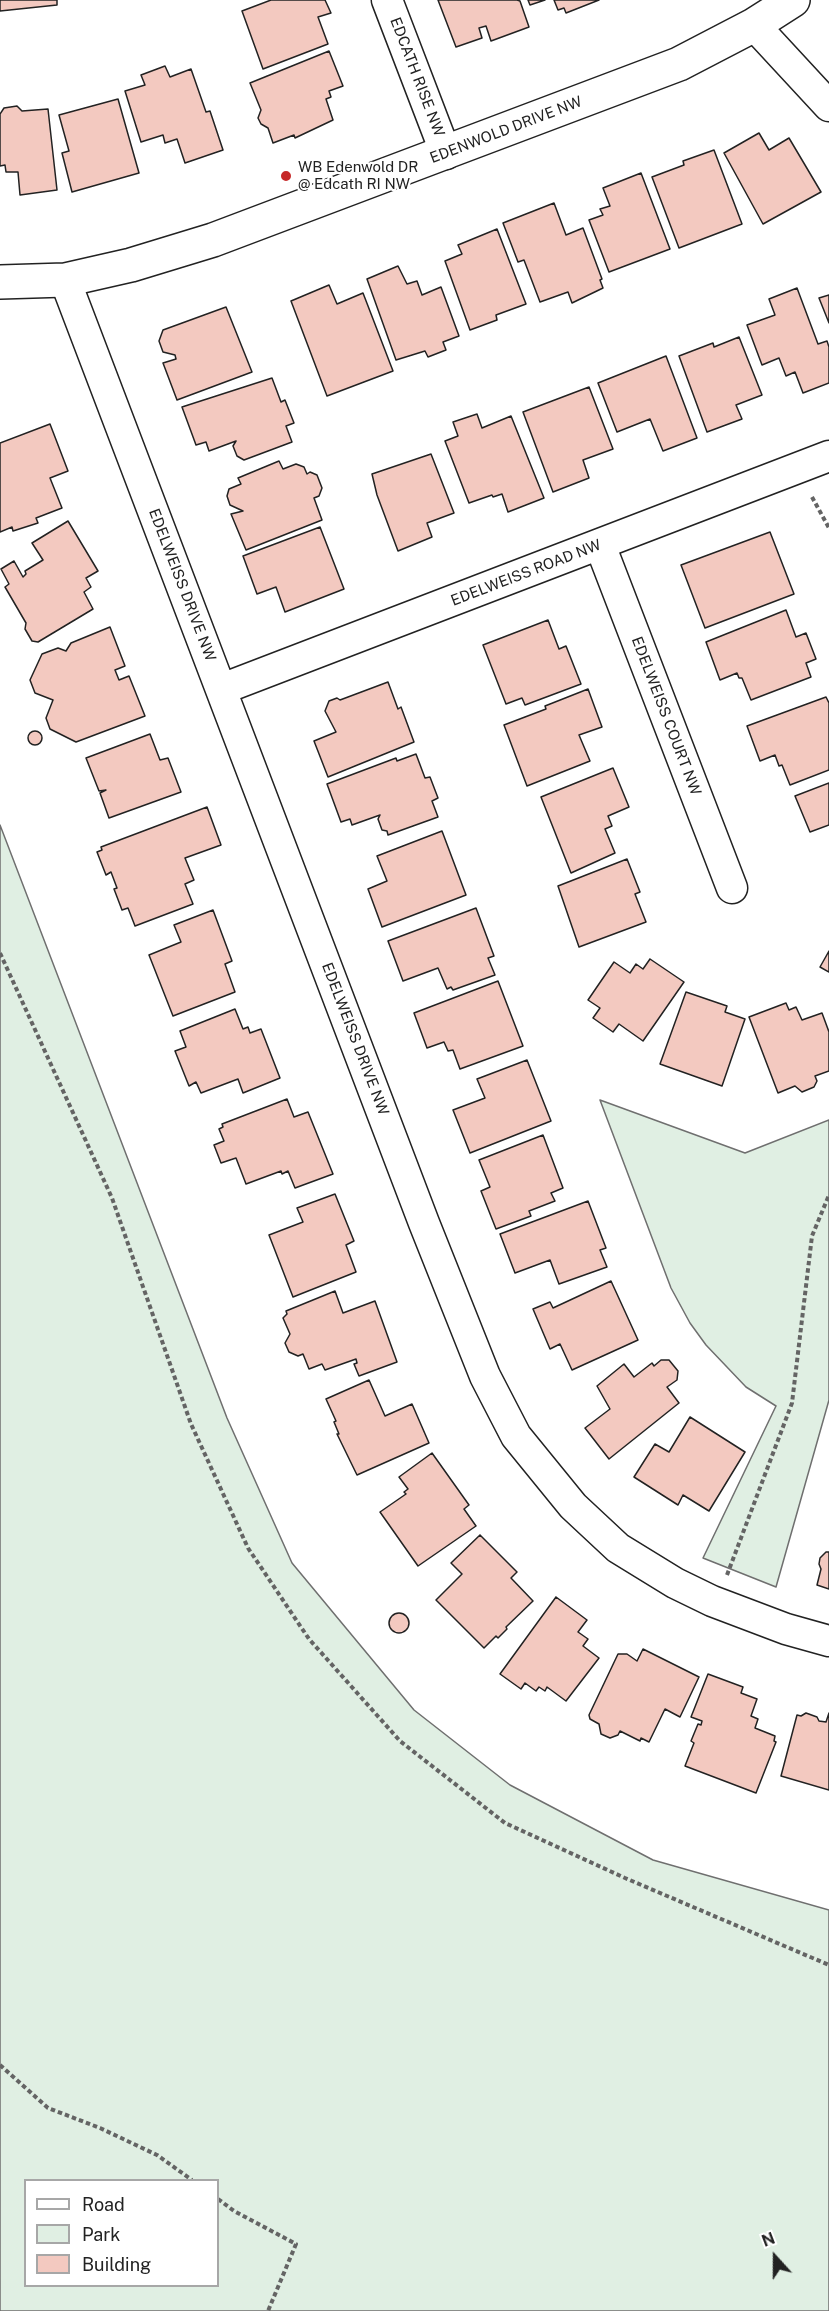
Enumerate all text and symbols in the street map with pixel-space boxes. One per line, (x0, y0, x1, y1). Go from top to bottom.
street label: EDCATH RISE NW (386, 15, 448, 139)
street label: EDENWOLD DRIVE NW (427, 93, 585, 167)
place label: WB Edenwold DR @ Edcath RI NW (298, 158, 418, 193)
marker: WB Edenwold DR @ Edcath RI NW (279, 169, 293, 183)
street label: EDELWEISS DRIVE NW (145, 506, 219, 664)
street label: EDELWEISS ROAD NW (448, 536, 604, 610)
street label: EDELWEISS COURT NW (627, 634, 705, 798)
street label: EDELWEISS DRIVE NW (318, 960, 392, 1118)
legend (24, 2179, 219, 2287)
text: Road (82, 2194, 125, 2215)
text: Park (82, 2224, 120, 2245)
north arrow (745, 2227, 805, 2287)
text: N (759, 2229, 778, 2251)
text: Building (82, 2254, 151, 2275)

